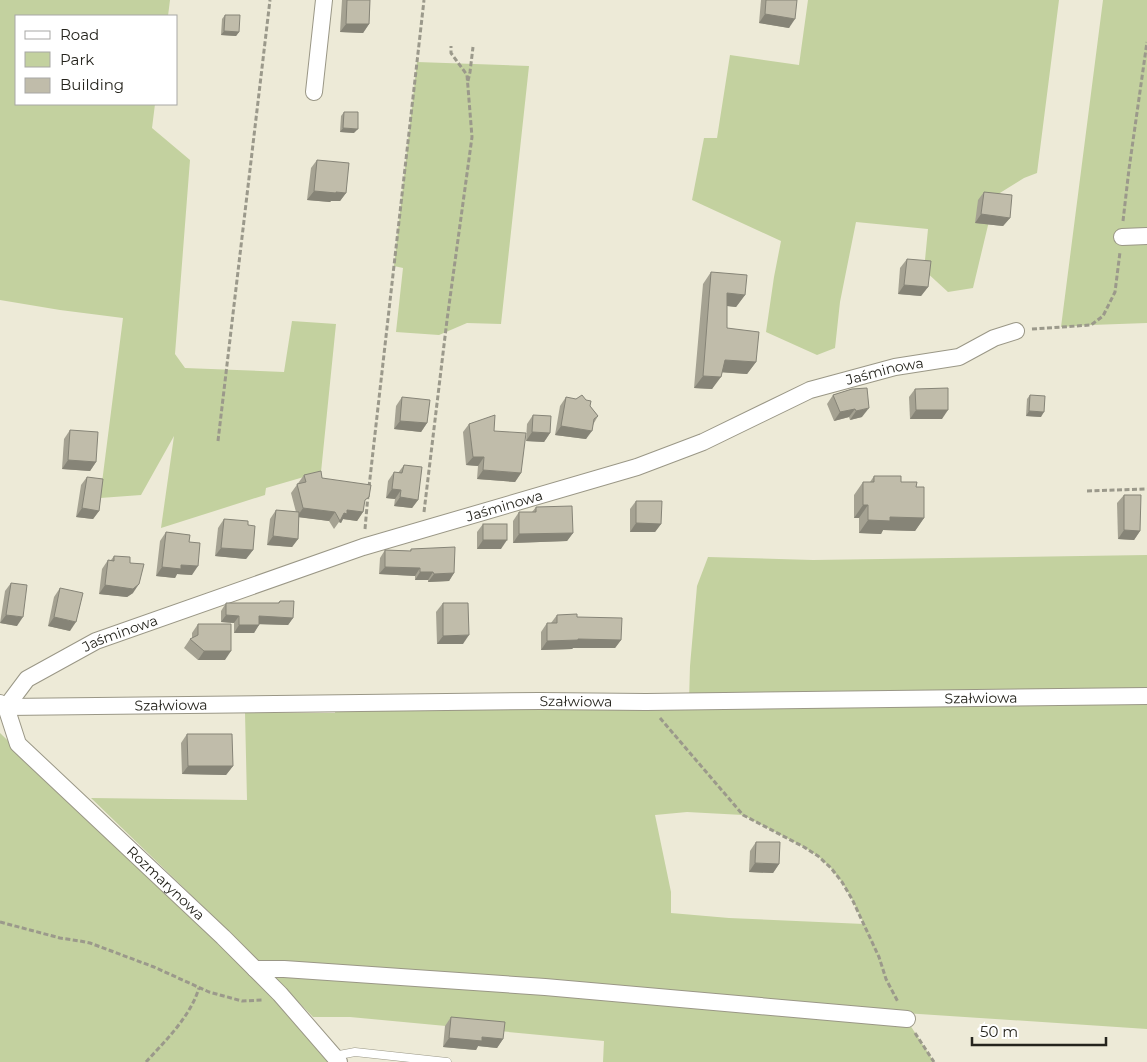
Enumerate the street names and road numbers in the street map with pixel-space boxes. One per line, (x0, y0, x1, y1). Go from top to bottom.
street label: Jaśminowa (843, 354, 925, 389)
street label: Jaśminowa (463, 486, 545, 526)
street label: Jaśminowa (78, 611, 160, 656)
street label: Szałwiowa (944, 689, 1018, 707)
street label: Szałwiowa (539, 692, 613, 711)
street label: Szałwiowa (134, 696, 208, 715)
street label: Rozmarynowa (123, 842, 208, 924)

